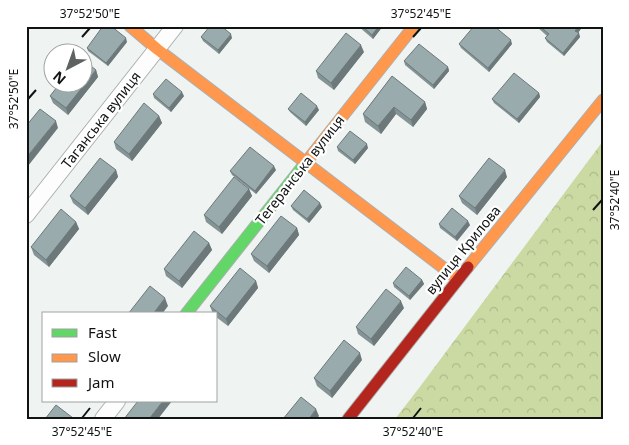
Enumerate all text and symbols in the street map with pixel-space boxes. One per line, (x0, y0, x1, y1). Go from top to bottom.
text: 37°52'50"E (60, 5, 120, 22)
text: 37°52'45"E (391, 5, 451, 22)
north arrow (42, 42, 92, 92)
text: N (49, 67, 70, 89)
street label: Таганська вулиця (57, 67, 145, 172)
text: 37°52'50"E (5, 69, 22, 129)
street label: Тегеранська вулиця (251, 111, 348, 228)
text: 37°52'40"E (606, 170, 623, 230)
street label: вулиця Крилова (421, 201, 504, 298)
legend (42, 312, 218, 402)
text: Fast (88, 322, 117, 342)
text: Slow (88, 346, 121, 366)
text: Jam (86, 372, 115, 392)
text: 37°52'45"E (52, 423, 112, 440)
text: 37°52'40"E (383, 423, 443, 440)

